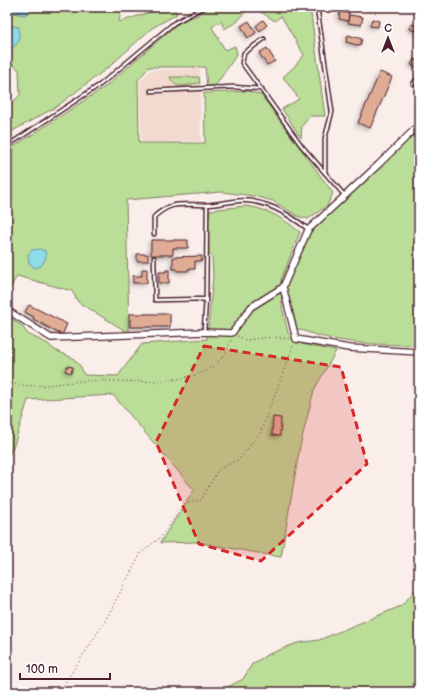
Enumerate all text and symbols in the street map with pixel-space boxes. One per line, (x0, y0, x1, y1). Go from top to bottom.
north arrow (368, 18, 408, 58)
text: С (384, 22, 392, 35)
scale bar (20, 655, 110, 681)
text: 100 m (26, 662, 58, 677)

